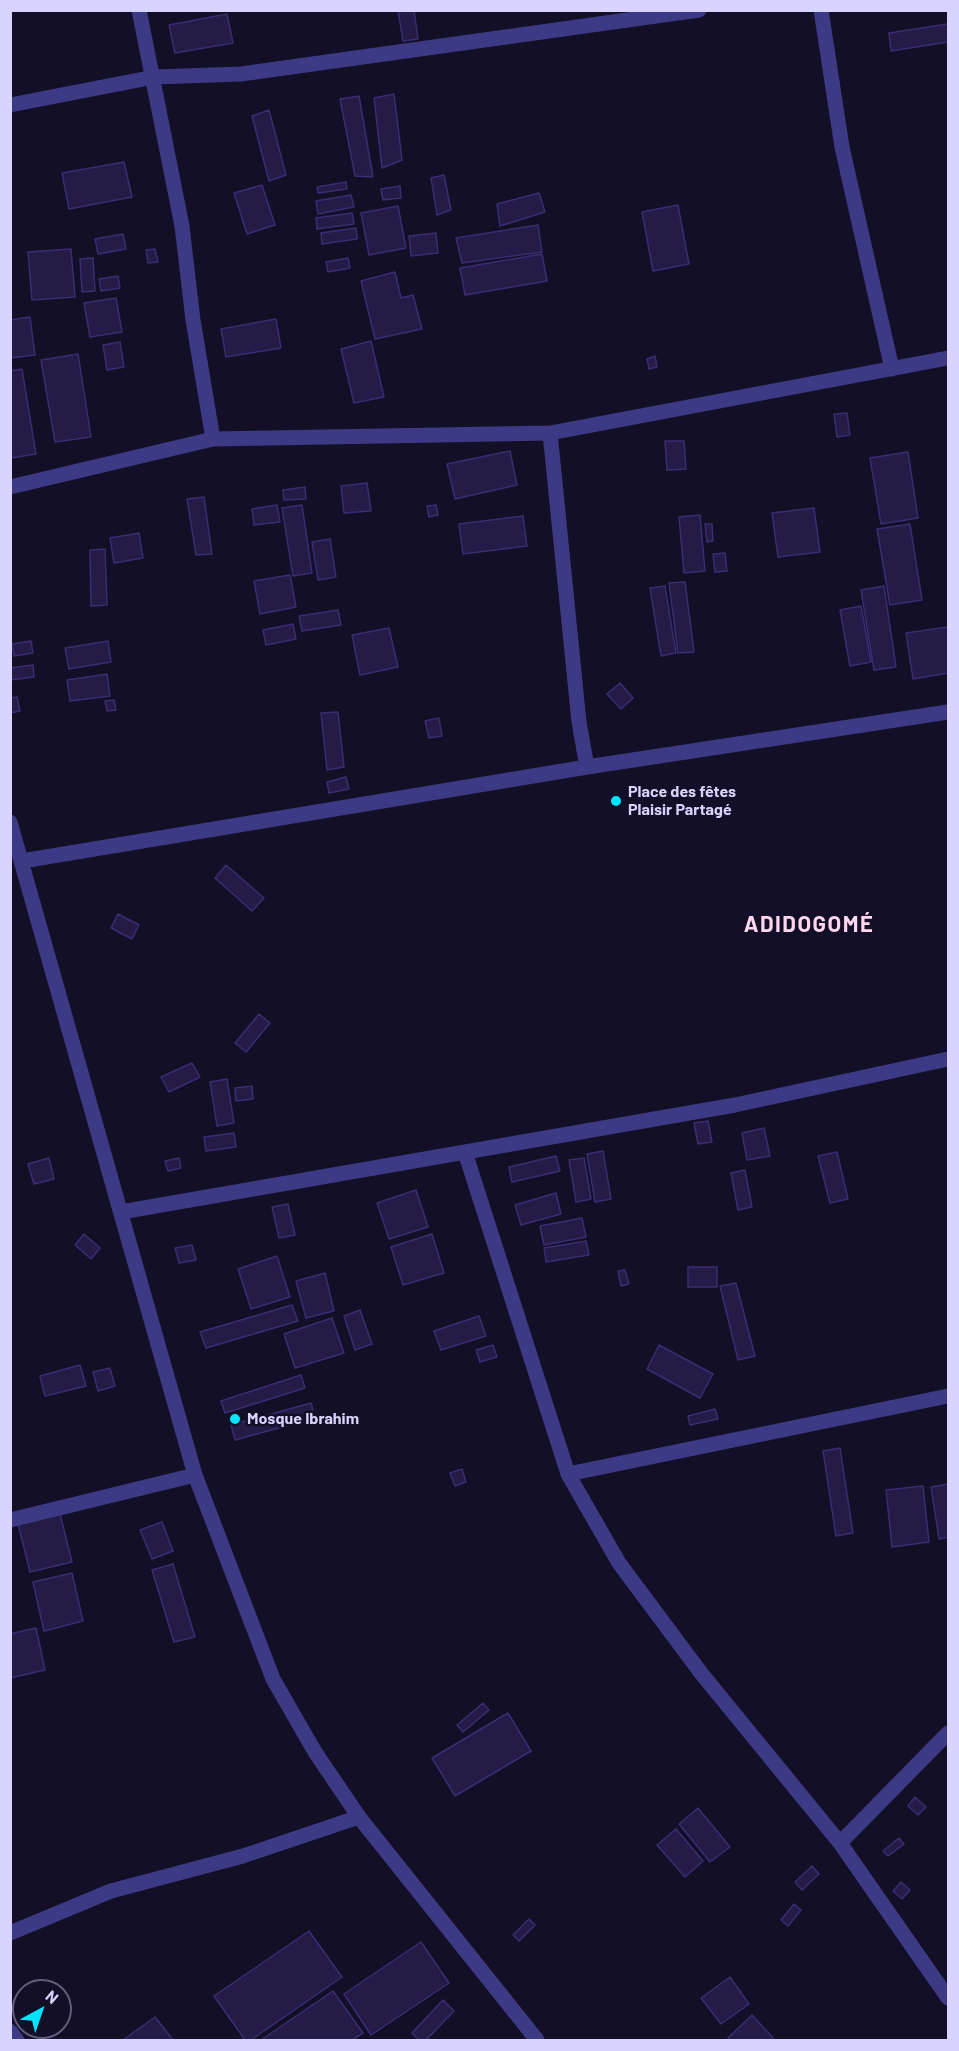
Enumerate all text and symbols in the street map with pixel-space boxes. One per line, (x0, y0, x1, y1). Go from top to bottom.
place label: Place des fêtes Plaisir Partagé (628, 782, 736, 820)
marker: Place des fêtes Plaisir Partagé (609, 794, 623, 808)
district label: ADIDOGOMÉ (744, 912, 874, 938)
place label: Mosque Ibrahim (247, 1409, 359, 1429)
marker: Mosque Ibrahim (228, 1412, 242, 1426)
north arrow (12, 1979, 72, 2039)
text: N (42, 1986, 63, 2007)

